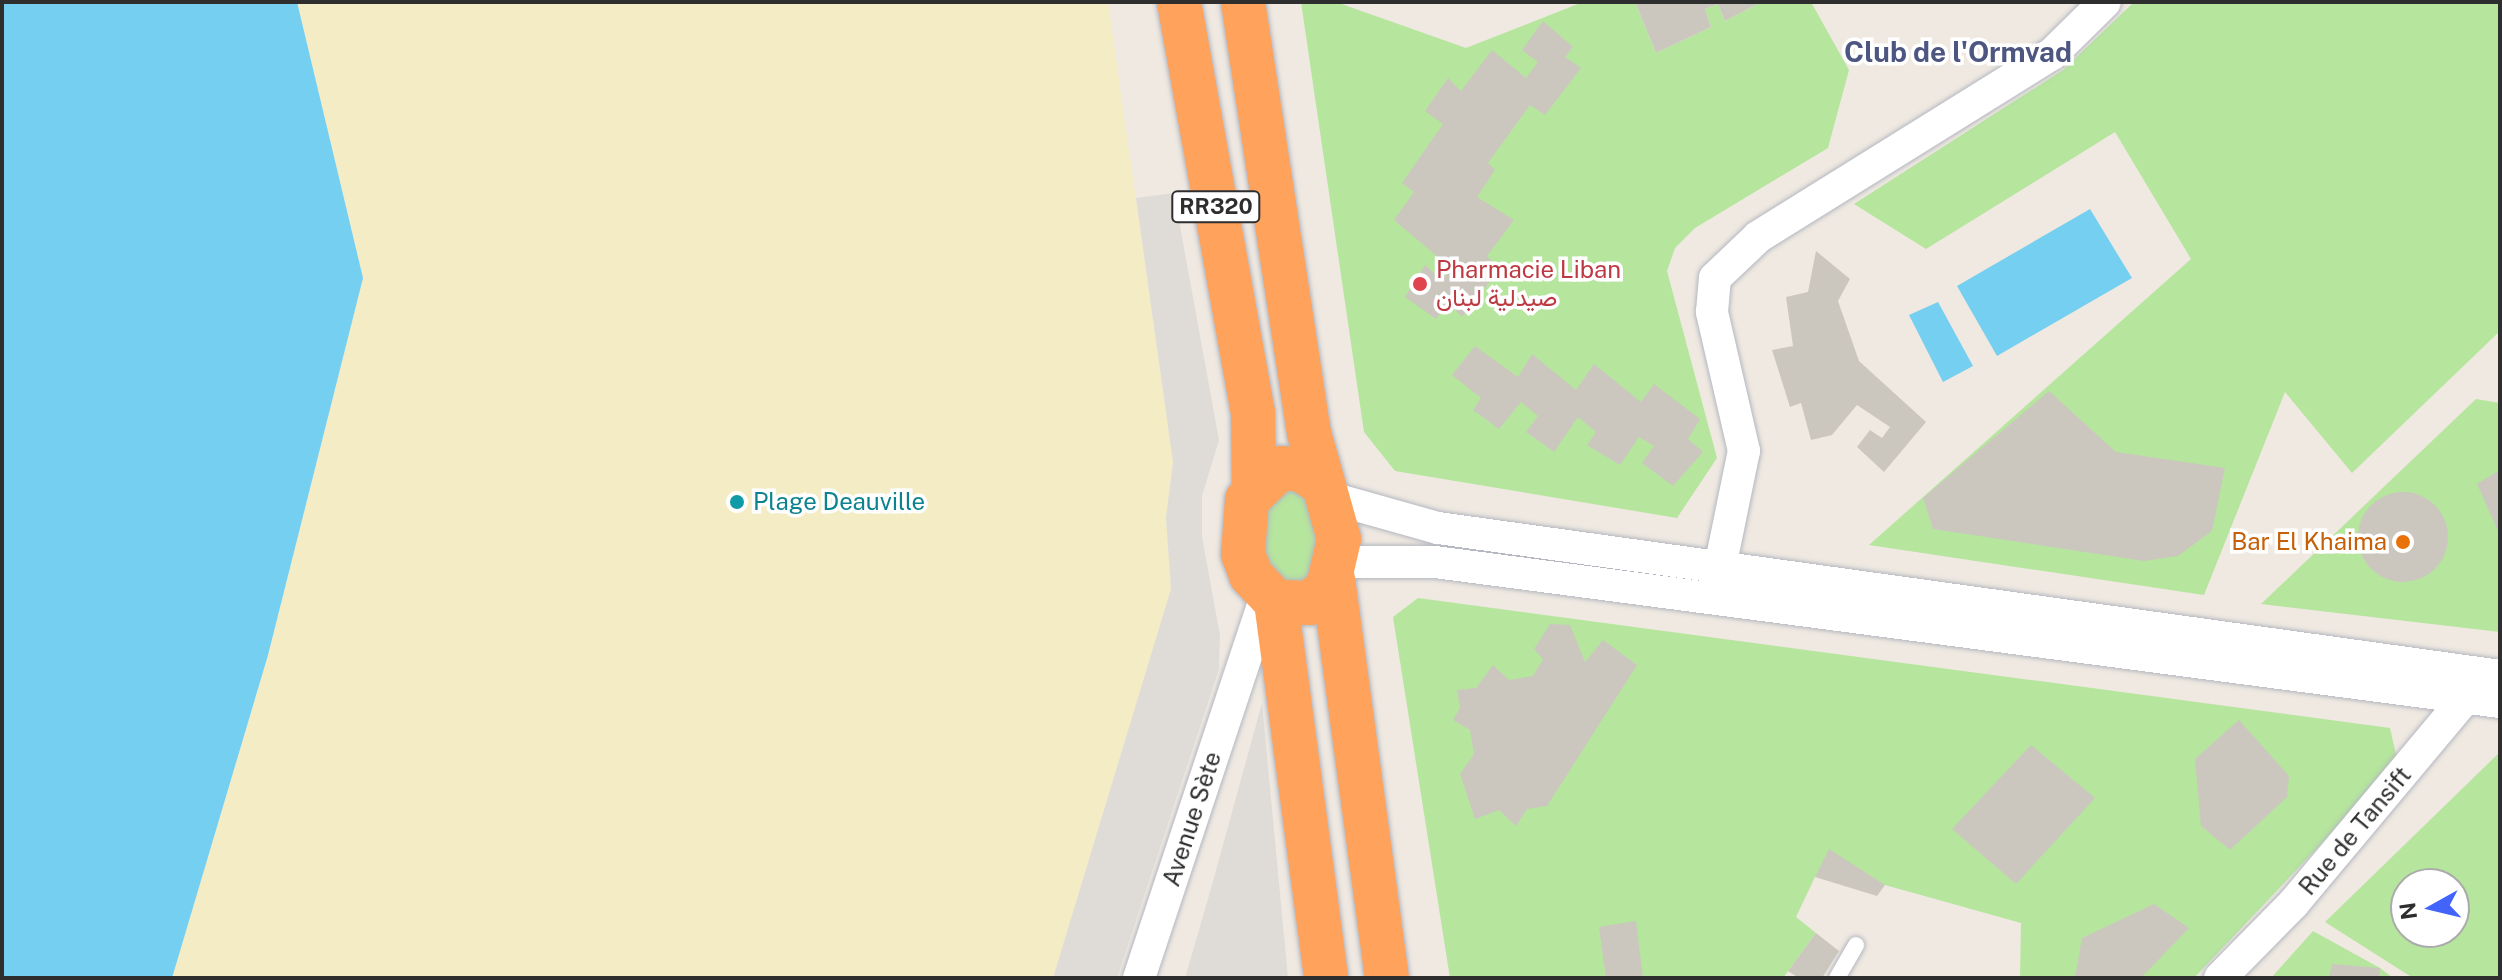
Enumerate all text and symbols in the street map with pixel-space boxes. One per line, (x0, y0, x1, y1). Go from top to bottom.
district label: Club de l'Ormvad (1844, 35, 2072, 69)
road number: RR320 (1170, 189, 1262, 225)
place label: Pharmacie Liban صيدلية لبنان (1436, 256, 1621, 312)
marker: Pharmacie Liban صيدلية لبنان (1411, 275, 1429, 293)
place label: Plage Deauville (753, 488, 925, 516)
marker: Plage Deauville (728, 493, 746, 511)
place label: Bar El Khaima (2231, 528, 2387, 556)
marker: Bar El Khaima (2394, 533, 2412, 551)
street label: Avenue Sète (1157, 748, 1227, 890)
street label: Rue de Tansift (2293, 761, 2417, 901)
north arrow (2390, 868, 2470, 948)
text: N (2394, 901, 2422, 921)

